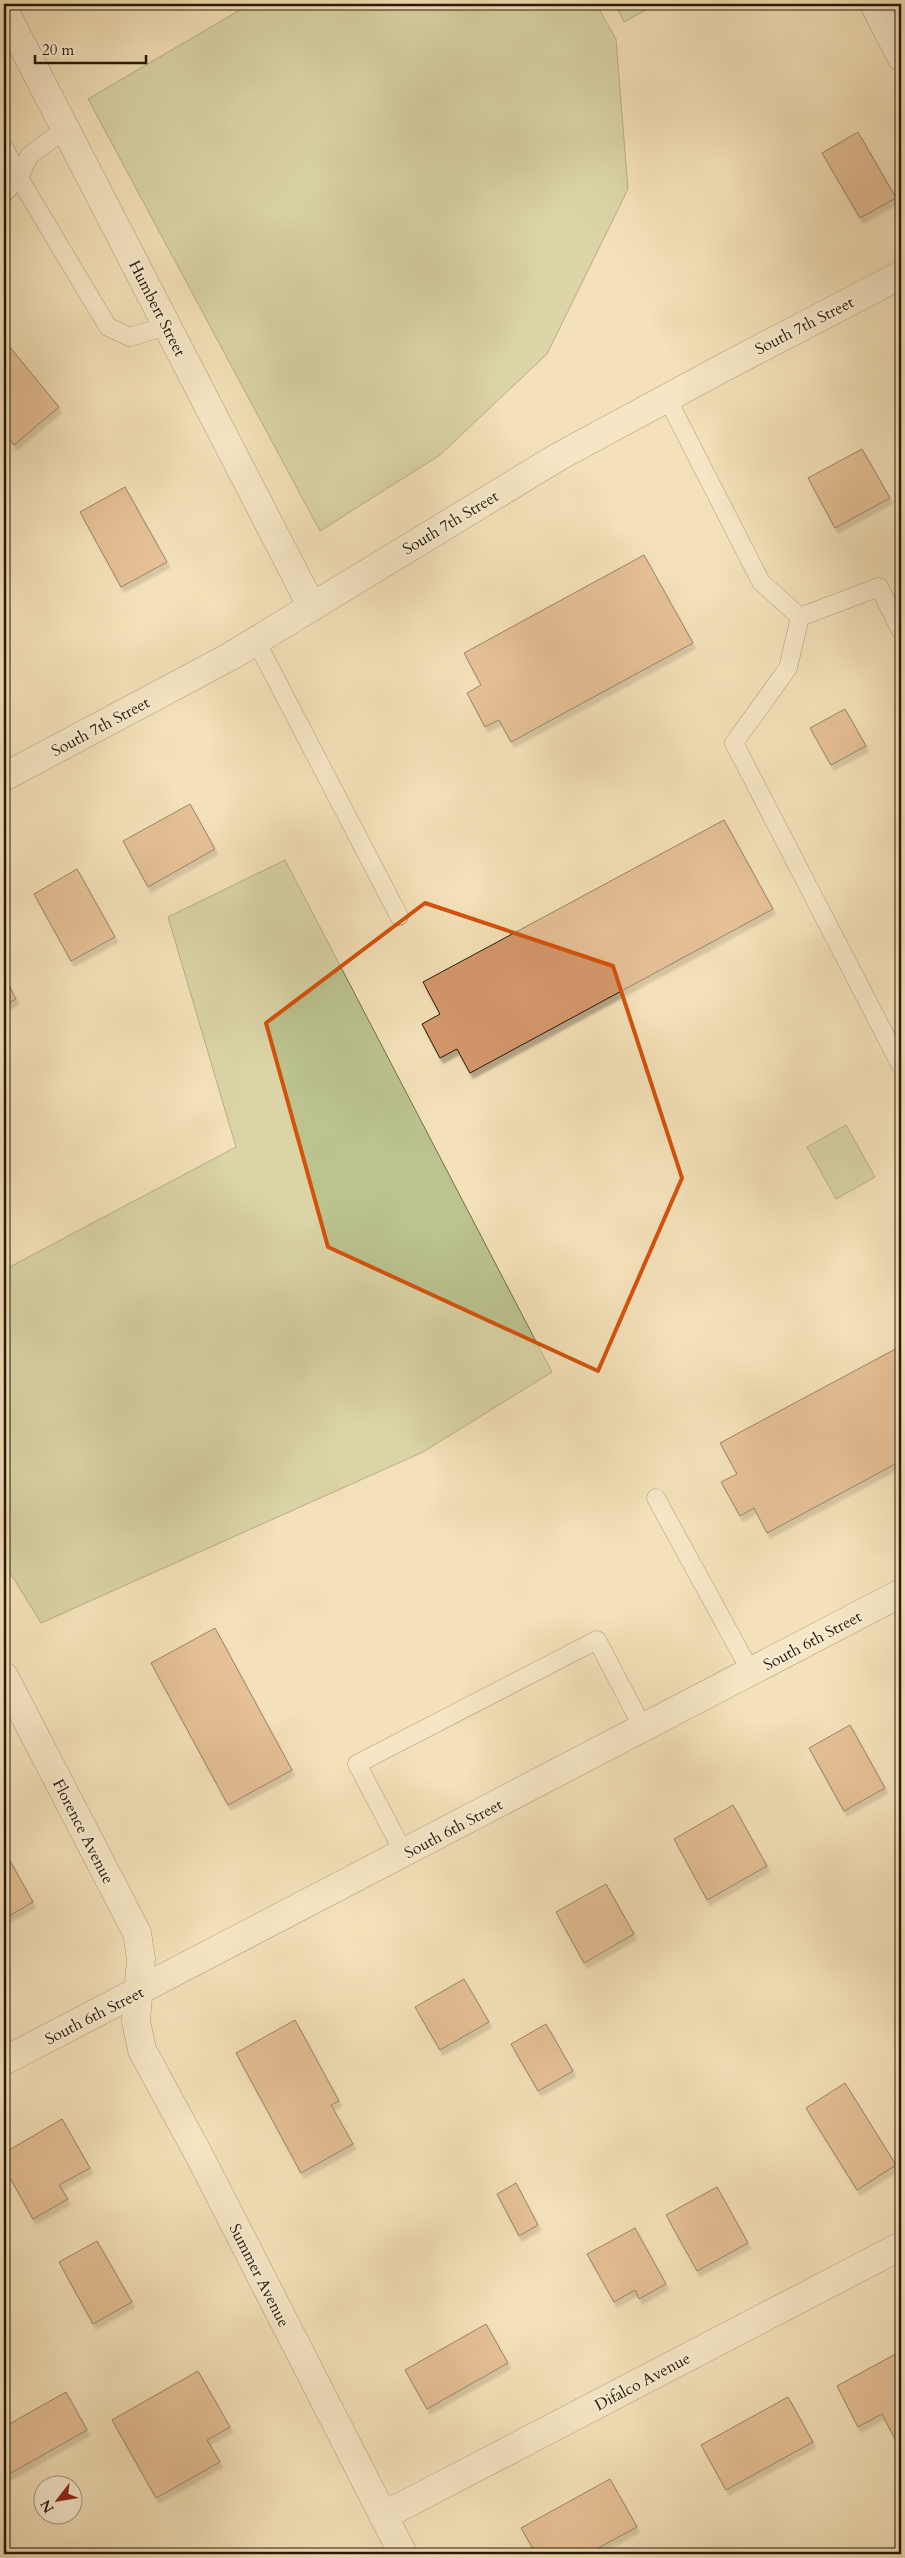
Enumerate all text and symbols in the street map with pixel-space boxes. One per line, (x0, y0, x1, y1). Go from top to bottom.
scale bar (35, 32, 146, 64)
text: 20 m (42, 40, 74, 60)
street label: Humbert Street (123, 257, 191, 360)
street label: South 7th Street (751, 291, 858, 360)
street label: South 7th Street (398, 486, 503, 560)
street label: South 7th Street (47, 692, 153, 762)
street label: South 6th Street (759, 1606, 865, 1676)
street label: Florence Avenue (47, 1775, 119, 1888)
street label: South 6th Street (400, 1794, 506, 1864)
street label: South 6th Street (41, 1981, 148, 2050)
street label: Summer Avenue (224, 2220, 295, 2331)
street label: Difalco Avenue (591, 2347, 694, 2416)
north arrow (32, 2476, 82, 2526)
text: N (36, 2496, 59, 2517)

